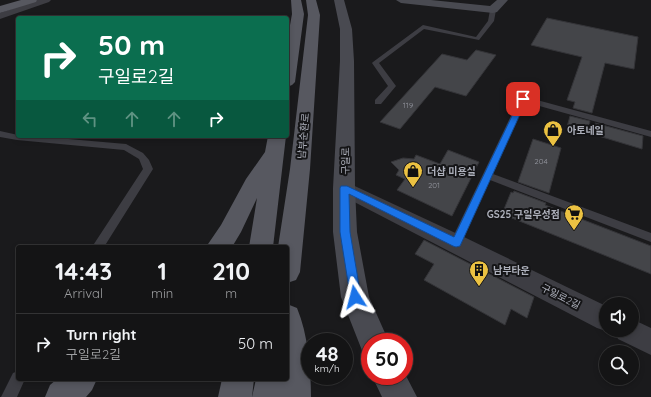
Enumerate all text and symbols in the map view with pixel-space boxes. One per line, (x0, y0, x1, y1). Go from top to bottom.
text: 50 m (98, 27, 165, 62)
icon: right (32, 32, 84, 84)
text: 구일로2길 (98, 65, 174, 88)
pin (506, 82, 540, 116)
icon: arrive (512, 88, 534, 110)
house number: 119 (403, 100, 414, 110)
icon: left (79, 108, 101, 130)
icon: ahead (121, 108, 143, 130)
icon: ahead (163, 108, 185, 130)
icon: right (205, 108, 227, 130)
street label: 남부순환로 (295, 113, 312, 160)
shop icon: 아토네일 (542, 119, 564, 147)
place label: 아토네일 (567, 124, 604, 137)
street label: 구일로 (339, 147, 352, 175)
house number: 204 (534, 156, 548, 166)
shop icon: 더샵 미용실 (402, 160, 424, 188)
place label: 더샵 미용실 (427, 165, 476, 178)
house number: 201 (428, 180, 440, 190)
supermarket icon: GS25 구일우성점 (563, 203, 585, 231)
place label: GS25 구일우성점 (487, 208, 560, 221)
text: 14:43 (55, 256, 112, 286)
text: 1 (157, 256, 167, 286)
text: 210 (212, 256, 250, 286)
building icon: 남부타운 (468, 259, 490, 287)
place label: 남부타운 (493, 264, 530, 277)
position arrow (334, 276, 376, 318)
street label: 구일로2길 (539, 281, 583, 312)
text: Arrival (64, 285, 103, 301)
text: min (151, 285, 173, 301)
text: m (225, 285, 237, 301)
map controls (599, 297, 639, 385)
button: sound (599, 297, 639, 337)
text: Turn right (66, 325, 137, 344)
icon: right (32, 333, 54, 355)
speed limit sign: 50 (361, 333, 413, 385)
text: 50 m (238, 334, 273, 353)
text: 48 (316, 341, 338, 366)
button: search (599, 345, 639, 385)
text: 구일로2길 (66, 346, 121, 362)
text: km/h (314, 362, 340, 375)

